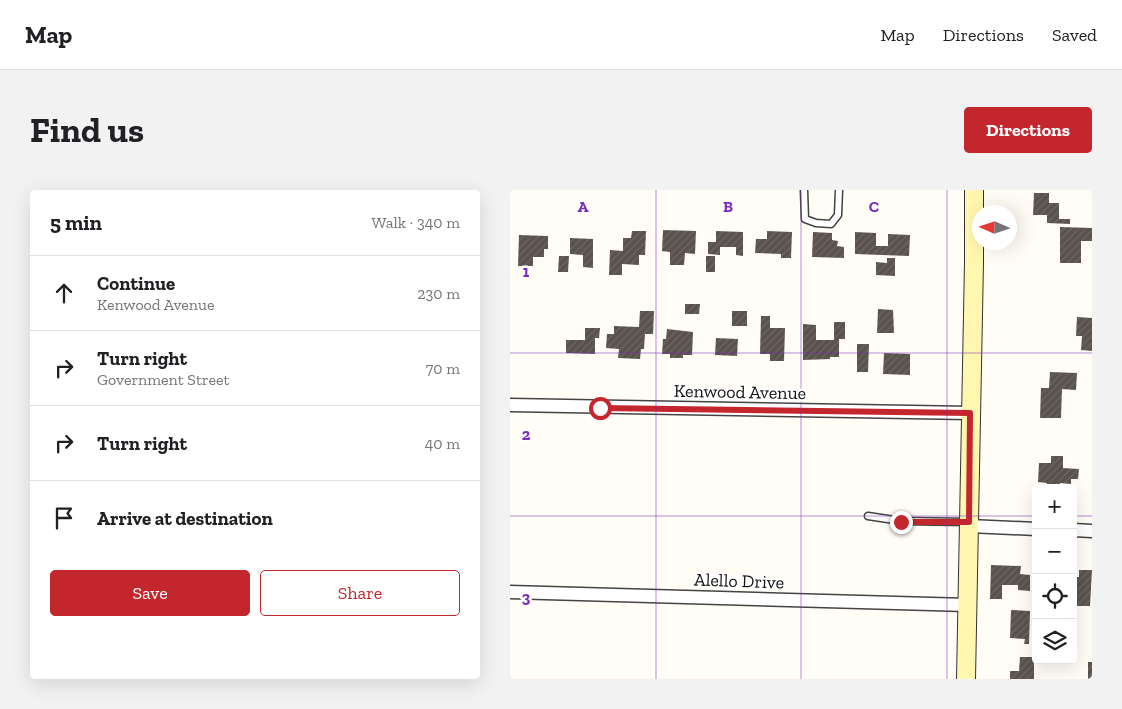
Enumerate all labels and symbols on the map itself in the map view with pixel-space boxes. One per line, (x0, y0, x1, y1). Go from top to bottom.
text: A (578, 197, 589, 216)
text: B (723, 197, 733, 216)
text: C (869, 197, 879, 216)
north arrow (972, 205, 1017, 250)
text: 1 (523, 262, 530, 281)
street label: Kenwood Avenue (674, 380, 806, 404)
route start (589, 397, 612, 420)
text: 2 (522, 425, 531, 444)
route end (890, 511, 913, 534)
street label: Alello Drive (694, 568, 784, 594)
text: 3 (522, 588, 531, 607)

